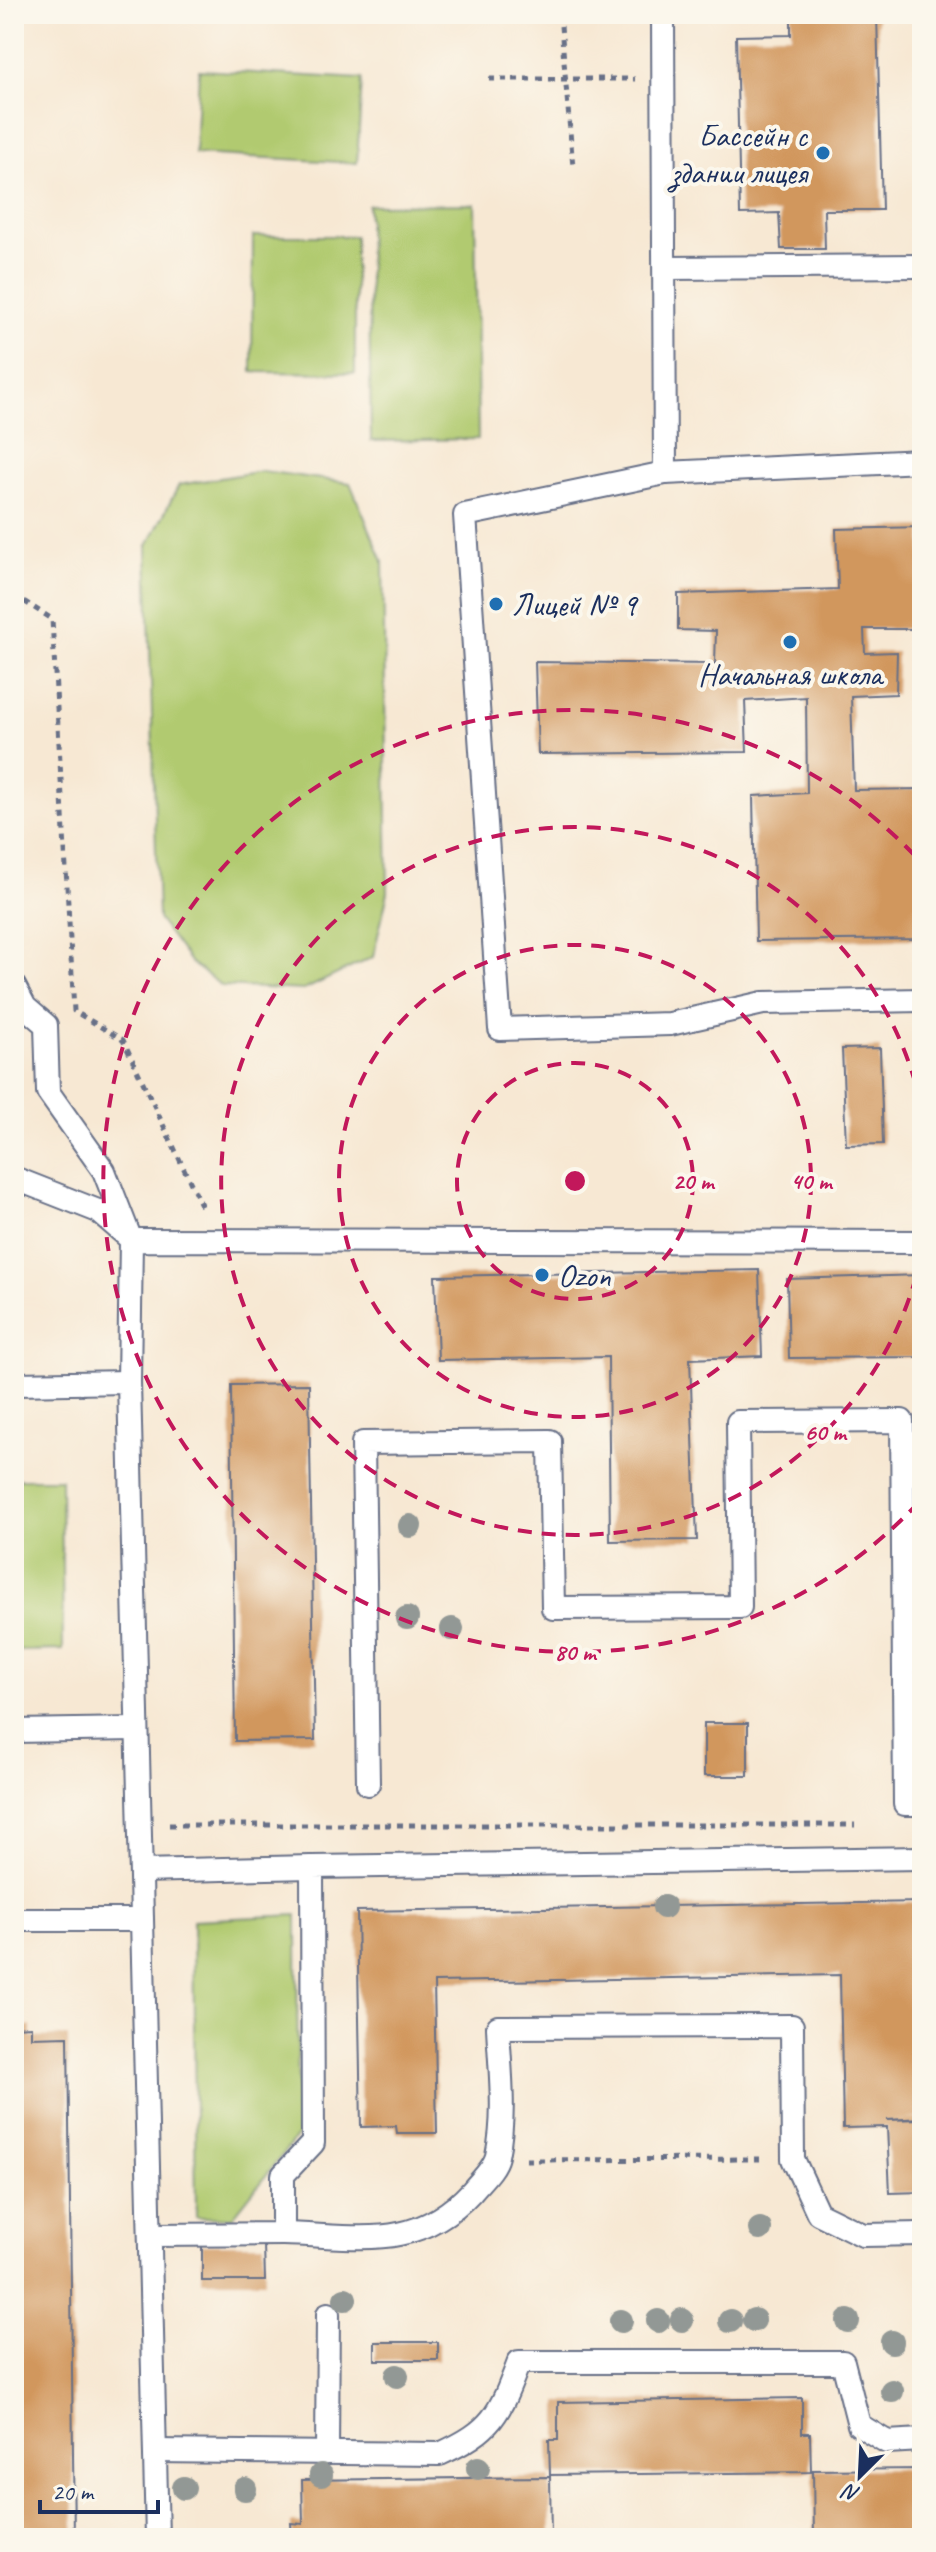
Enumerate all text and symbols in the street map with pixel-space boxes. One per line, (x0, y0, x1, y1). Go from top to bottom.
place label: Бассейн с здании лицея (667, 115, 809, 193)
marker: Бассейн с здании лицея (814, 144, 832, 162)
place label: Лицей № 9 (512, 584, 639, 625)
marker: Лицей № 9 (487, 595, 505, 613)
marker: Начальная школа (781, 633, 799, 651)
place label: Начальная школа (698, 654, 885, 695)
text: 20 m (672, 1166, 716, 1196)
text: 40 m (790, 1166, 834, 1196)
centre of rings (561, 1167, 589, 1195)
place label: Ozon (558, 1255, 611, 1296)
marker: Ozon (533, 1266, 551, 1284)
text: 60 m (804, 1417, 848, 1447)
text: 80 m (554, 1637, 598, 1667)
north arrow (820, 2436, 900, 2516)
scale bar (40, 2464, 158, 2514)
text: N (837, 2476, 864, 2509)
text: 20 m (52, 2477, 95, 2507)

